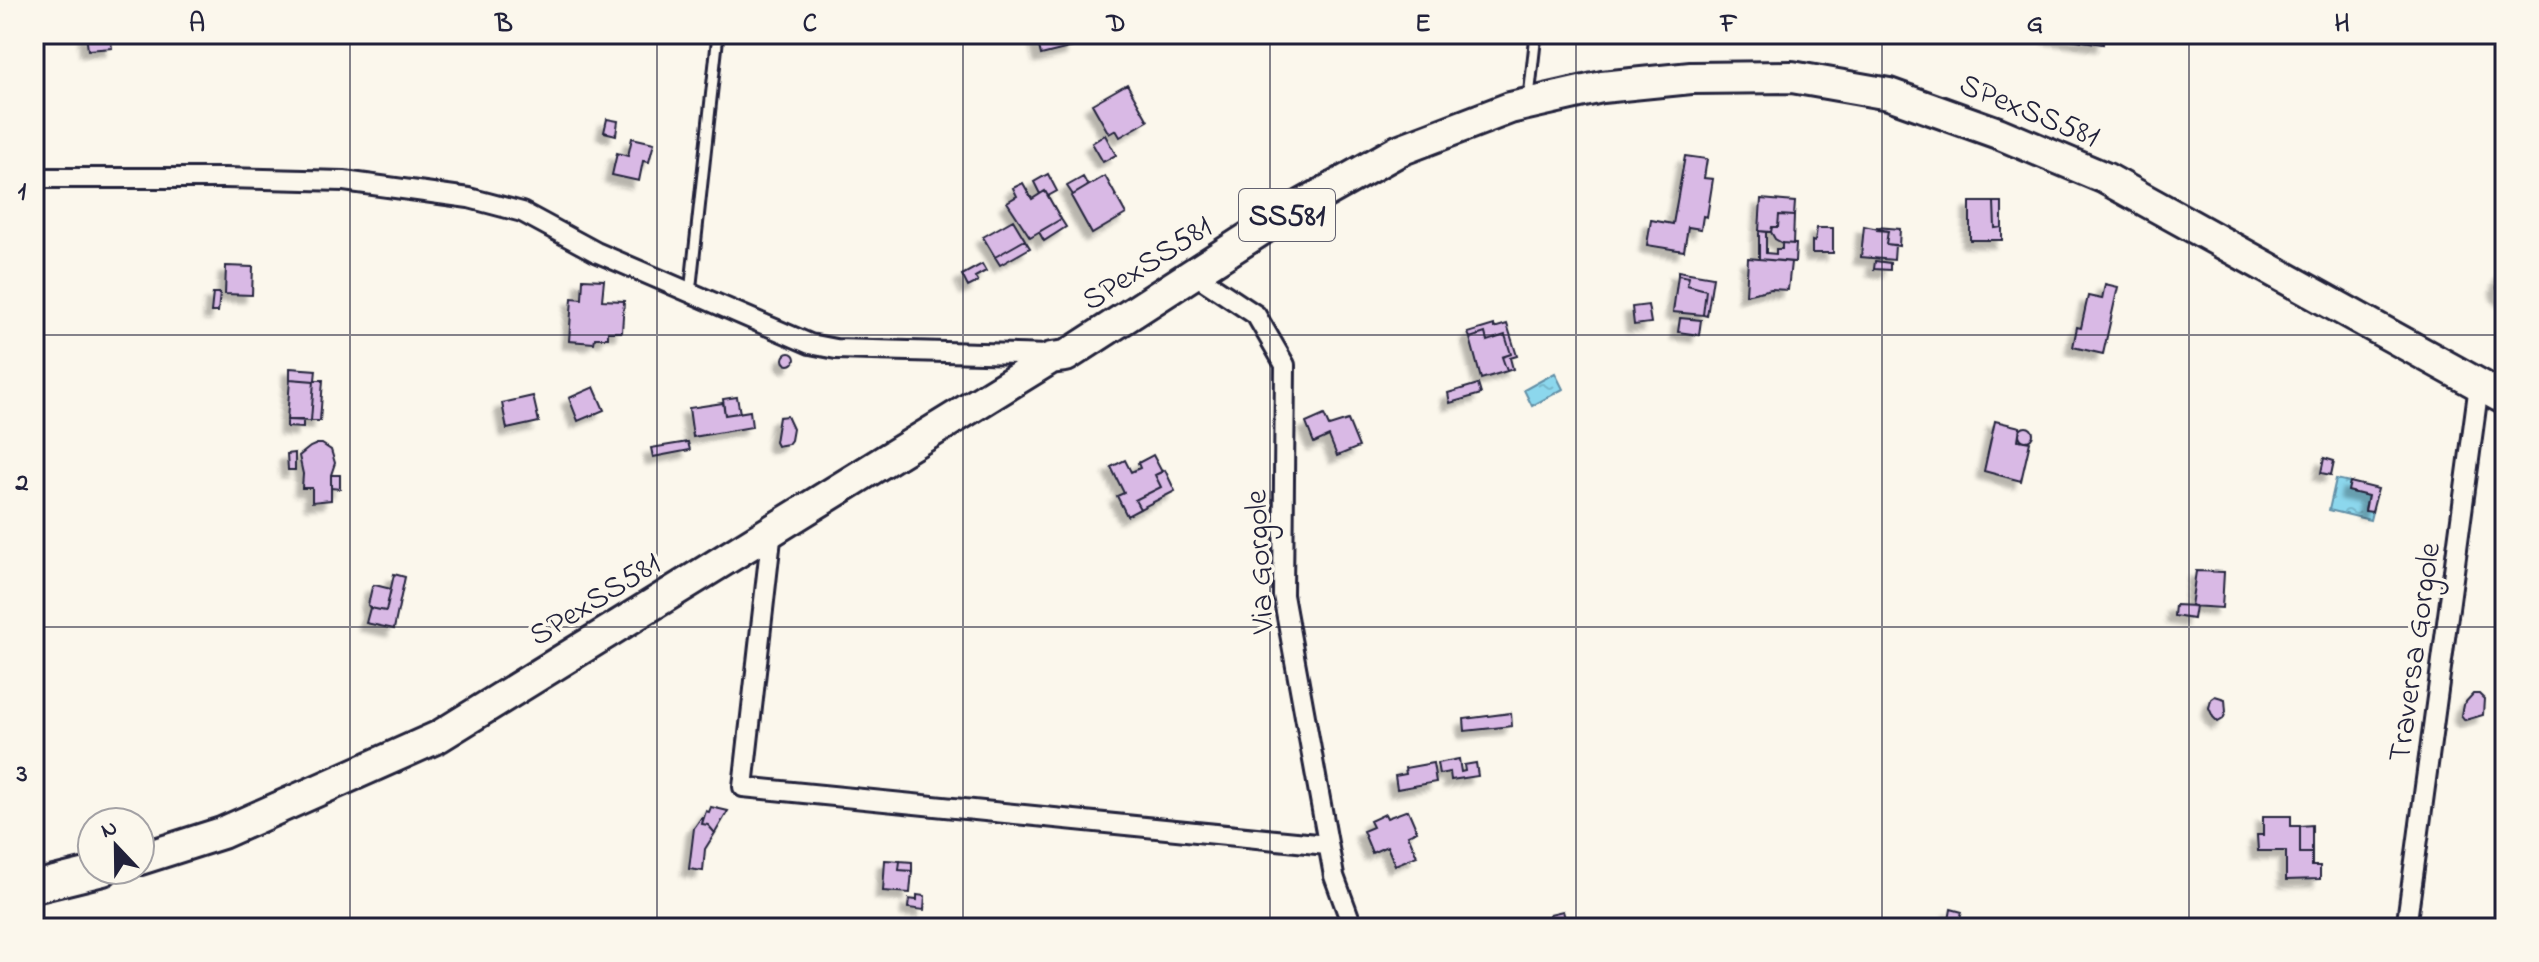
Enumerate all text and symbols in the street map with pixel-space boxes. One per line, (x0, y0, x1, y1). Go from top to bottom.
text: A (189, 6, 205, 44)
text: B (494, 6, 513, 44)
text: C (803, 6, 817, 44)
text: D (1105, 6, 1126, 44)
text: E (1415, 6, 1431, 44)
text: F (1719, 6, 1738, 44)
text: G (2027, 6, 2043, 44)
text: H (2334, 6, 2350, 44)
street label: SPexSS581 (1952, 63, 2106, 162)
text: 1 (18, 174, 27, 212)
road number: SS581 (1239, 189, 1335, 241)
street label: SPexSS581 (1073, 205, 1223, 325)
text: 2 (15, 465, 29, 503)
street label: Via Gorgole (1234, 488, 1289, 636)
street label: Traversa Gorgole (2378, 539, 2455, 765)
street label: SPexSS581 (521, 542, 671, 660)
text: 3 (16, 756, 28, 794)
north arrow (76, 806, 156, 886)
text: N (97, 813, 123, 848)

